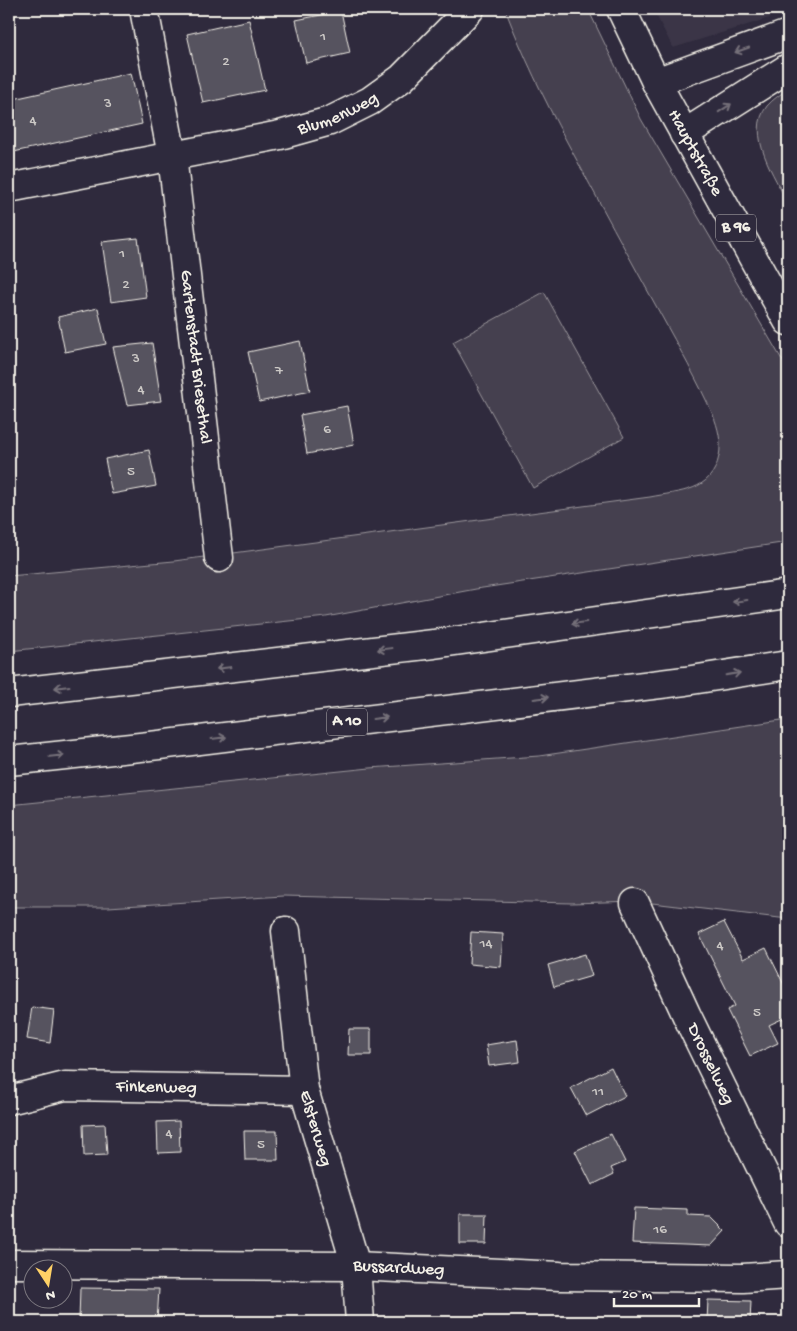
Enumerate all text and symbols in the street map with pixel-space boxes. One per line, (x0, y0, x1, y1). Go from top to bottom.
house number: 1 (319, 28, 326, 46)
one-way arrow (734, 45, 750, 55)
house number: 2 (222, 53, 230, 71)
street label: Blumenweg (294, 88, 383, 140)
house number: 3 (103, 95, 112, 113)
one-way arrow (718, 102, 732, 112)
street label: Hauptstraße (663, 106, 728, 200)
house number: 4 (29, 112, 37, 130)
road number: B 96 (716, 214, 756, 242)
house number: 1 (118, 245, 125, 263)
street label: Gartenstadt Briesethal (175, 269, 216, 445)
house number: 2 (122, 276, 130, 294)
house number: 3 (131, 350, 140, 368)
house number: 7 (274, 362, 284, 380)
house number: 4 (137, 381, 145, 399)
house number: 6 (323, 421, 331, 439)
house number: 5 (127, 463, 135, 481)
one-way arrow (732, 596, 748, 606)
one-way arrow (571, 618, 587, 628)
one-way arrow (378, 644, 394, 654)
one-way arrow (216, 663, 232, 673)
one-way arrow (725, 668, 741, 678)
one-way arrow (55, 682, 71, 692)
one-way arrow (533, 693, 549, 703)
road number: A 10 (327, 709, 367, 736)
one-way arrow (372, 713, 388, 723)
one-way arrow (210, 733, 226, 743)
one-way arrow (49, 751, 65, 761)
house number: 14 (478, 935, 493, 953)
house number: 4 (716, 937, 724, 955)
house number: 5 (753, 1004, 761, 1022)
street label: Drosselweg (681, 1019, 739, 1108)
street label: Finkenweg (115, 1076, 197, 1099)
house number: 11 (591, 1083, 604, 1101)
street label: Elsterweg (294, 1088, 337, 1169)
house number: 4 (165, 1125, 173, 1143)
house number: 5 (257, 1136, 265, 1154)
house number: 16 (652, 1221, 667, 1239)
street label: Bussardweg (352, 1255, 445, 1281)
north arrow (22, 1258, 72, 1308)
scale bar (614, 1276, 700, 1308)
text: N (44, 1285, 56, 1304)
text: 20 m (622, 1286, 652, 1304)

